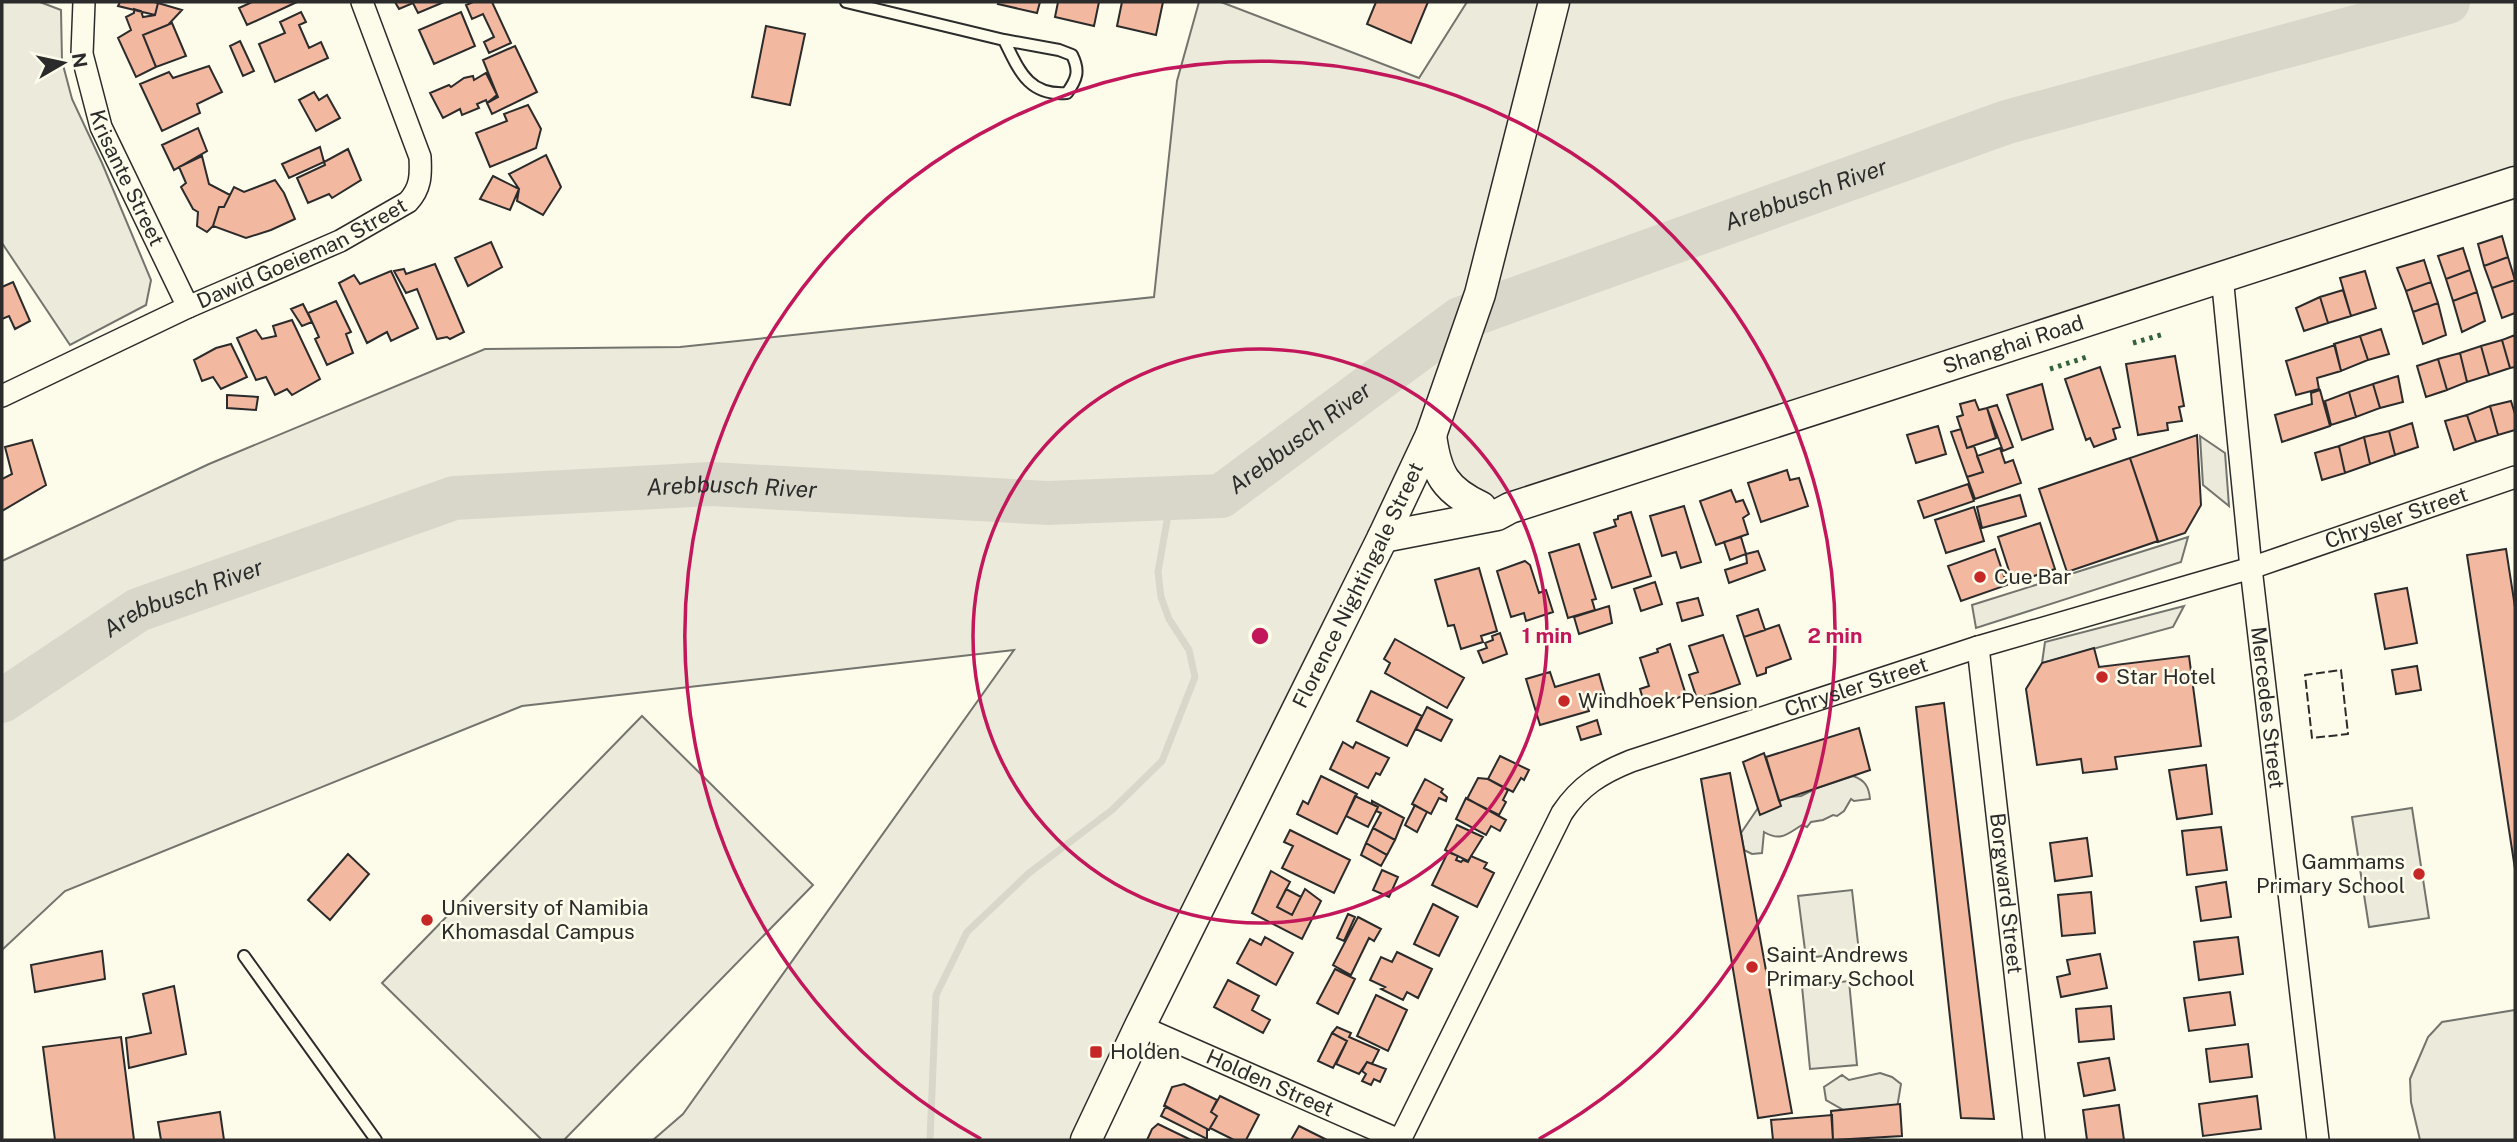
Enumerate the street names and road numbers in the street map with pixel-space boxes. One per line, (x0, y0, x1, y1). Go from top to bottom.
street label: Krisante Street (85, 107, 169, 250)
street label: Dawid Goeieman Street (193, 192, 411, 314)
street label: Shanghai Road (1940, 310, 2087, 379)
street label: Florence Nightingale Street (1287, 458, 1428, 712)
street label: Chrysler Street (2322, 481, 2471, 554)
street label: Mercedes Street (2246, 625, 2290, 790)
street label: Chrysler Street (1781, 651, 1931, 722)
street label: Borgward Street (1985, 812, 2028, 975)
street label: Holden Street (1203, 1044, 1338, 1122)

